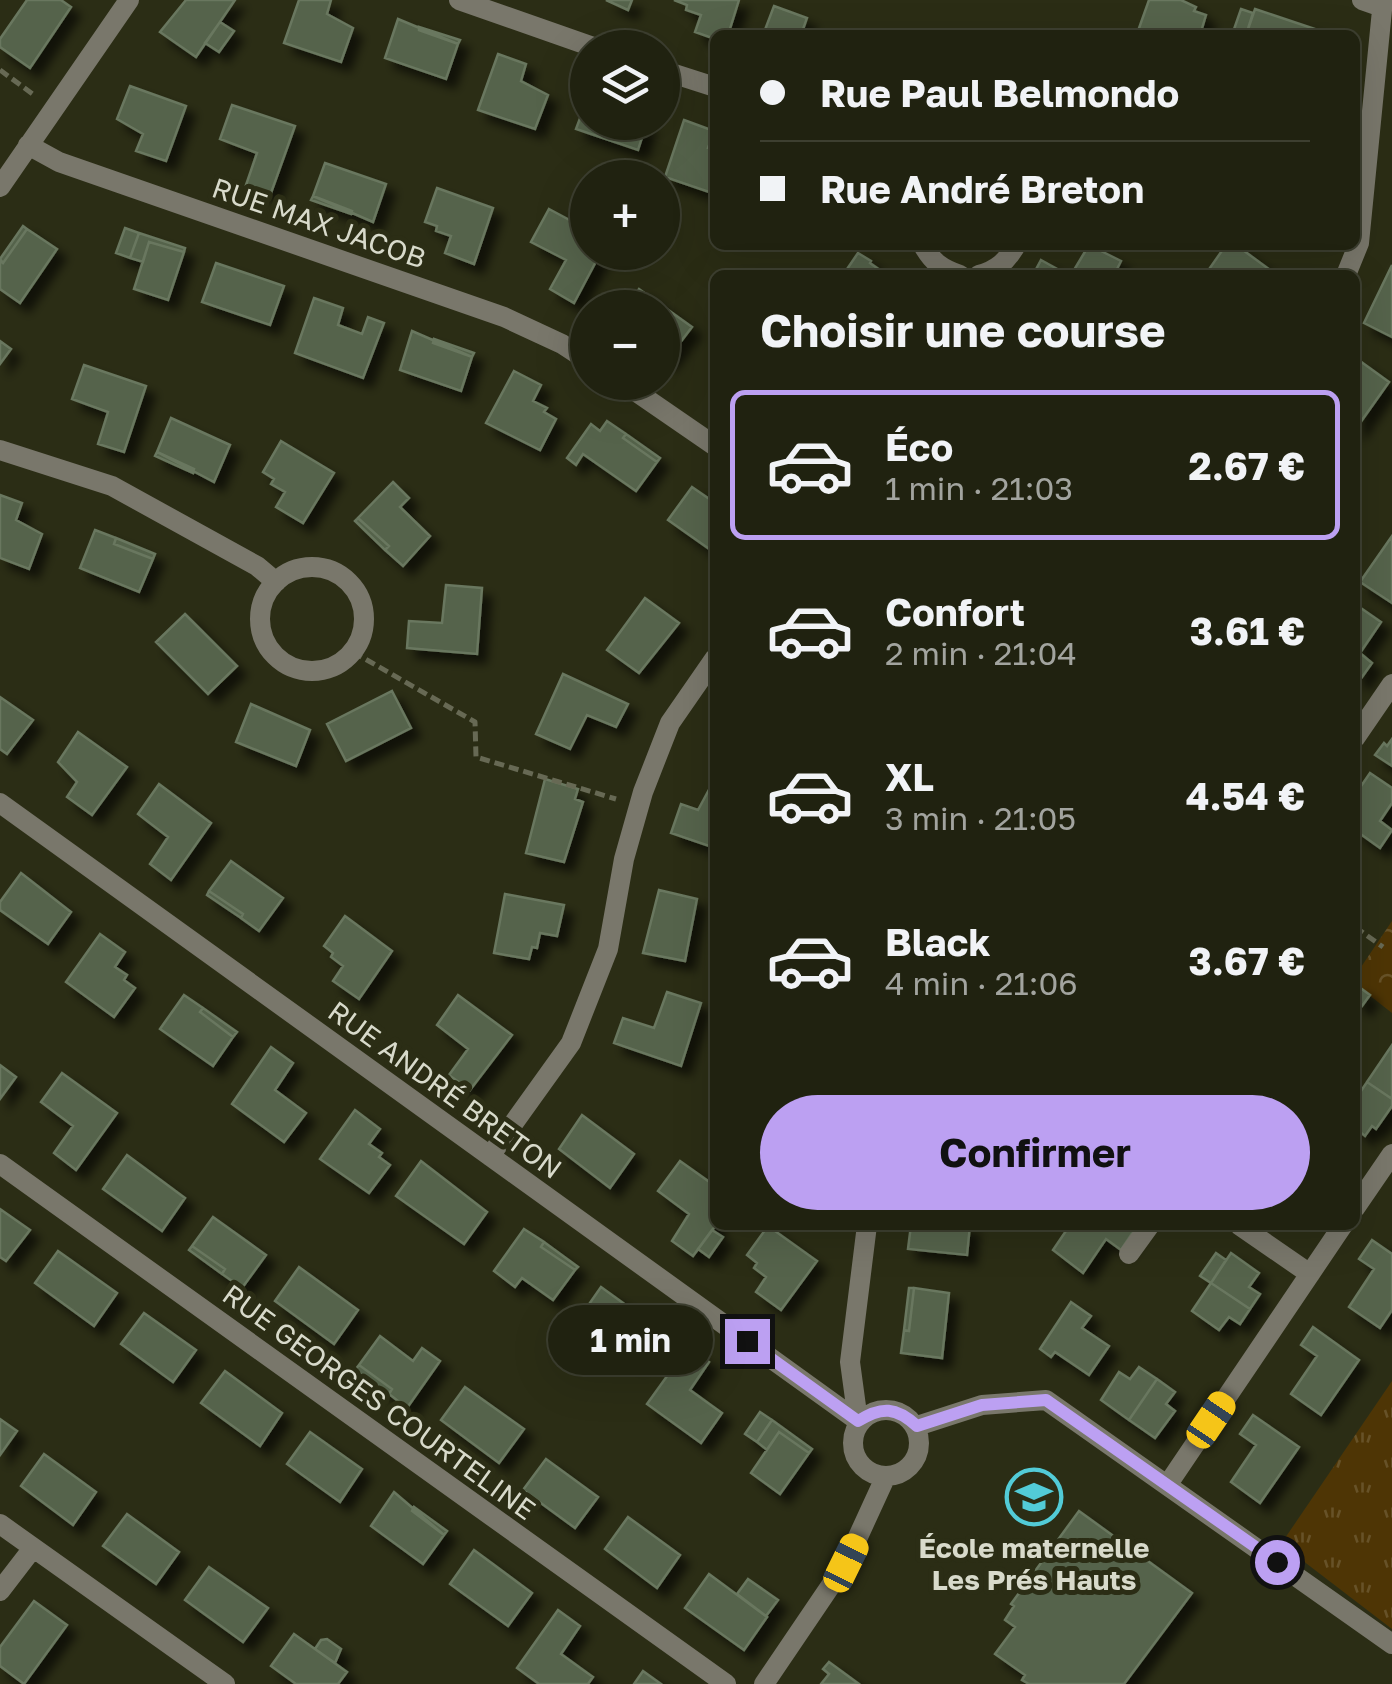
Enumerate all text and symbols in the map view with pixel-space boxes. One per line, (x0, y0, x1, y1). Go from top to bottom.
map controls (570, 30, 680, 400)
button: layers (570, 30, 680, 140)
text: Rue Paul Belmondo (820, 70, 1179, 115)
button: + (570, 160, 680, 270)
text: Rue André Breton (820, 166, 1144, 211)
street label: RUE MAX JACOB (208, 171, 430, 275)
button: − (570, 290, 680, 400)
text: Choisir une course (760, 303, 1166, 357)
icon: car (765, 420, 855, 510)
text: Éco (885, 424, 953, 469)
text: 2.67 € (1189, 443, 1305, 488)
text: 1 min · 21:03 (885, 469, 1073, 507)
icon: car (765, 585, 855, 675)
text: Confort (885, 589, 1025, 634)
text: 3.61 € (1190, 608, 1305, 653)
text: 2 min · 21:04 (885, 634, 1077, 672)
icon: car (765, 750, 855, 840)
text: XL (885, 754, 934, 799)
text: 4.54 € (1186, 773, 1305, 818)
text: 3 min · 21:05 (885, 799, 1076, 837)
icon: car (765, 915, 855, 1005)
text: Black (885, 919, 990, 964)
text: 3.67 € (1189, 938, 1305, 983)
text: 4 min · 21:06 (885, 964, 1078, 1002)
street label: RUE ANDRÉ BRETON (322, 994, 568, 1185)
button: Confirmer (760, 1095, 1310, 1210)
street label: RUE GEORGES COURTELINE (217, 1277, 542, 1526)
callout: 1 min (547, 1306, 712, 1376)
route end (725, 1319, 770, 1364)
text: 1 min (590, 1321, 671, 1359)
car (1182, 1387, 1240, 1453)
school or university icon: École maternelle Les Prés Hauts (1004, 1467, 1064, 1527)
car (819, 1529, 873, 1597)
place label: École maternelle Les Prés Hauts (919, 1531, 1149, 1596)
route start (1255, 1540, 1300, 1585)

